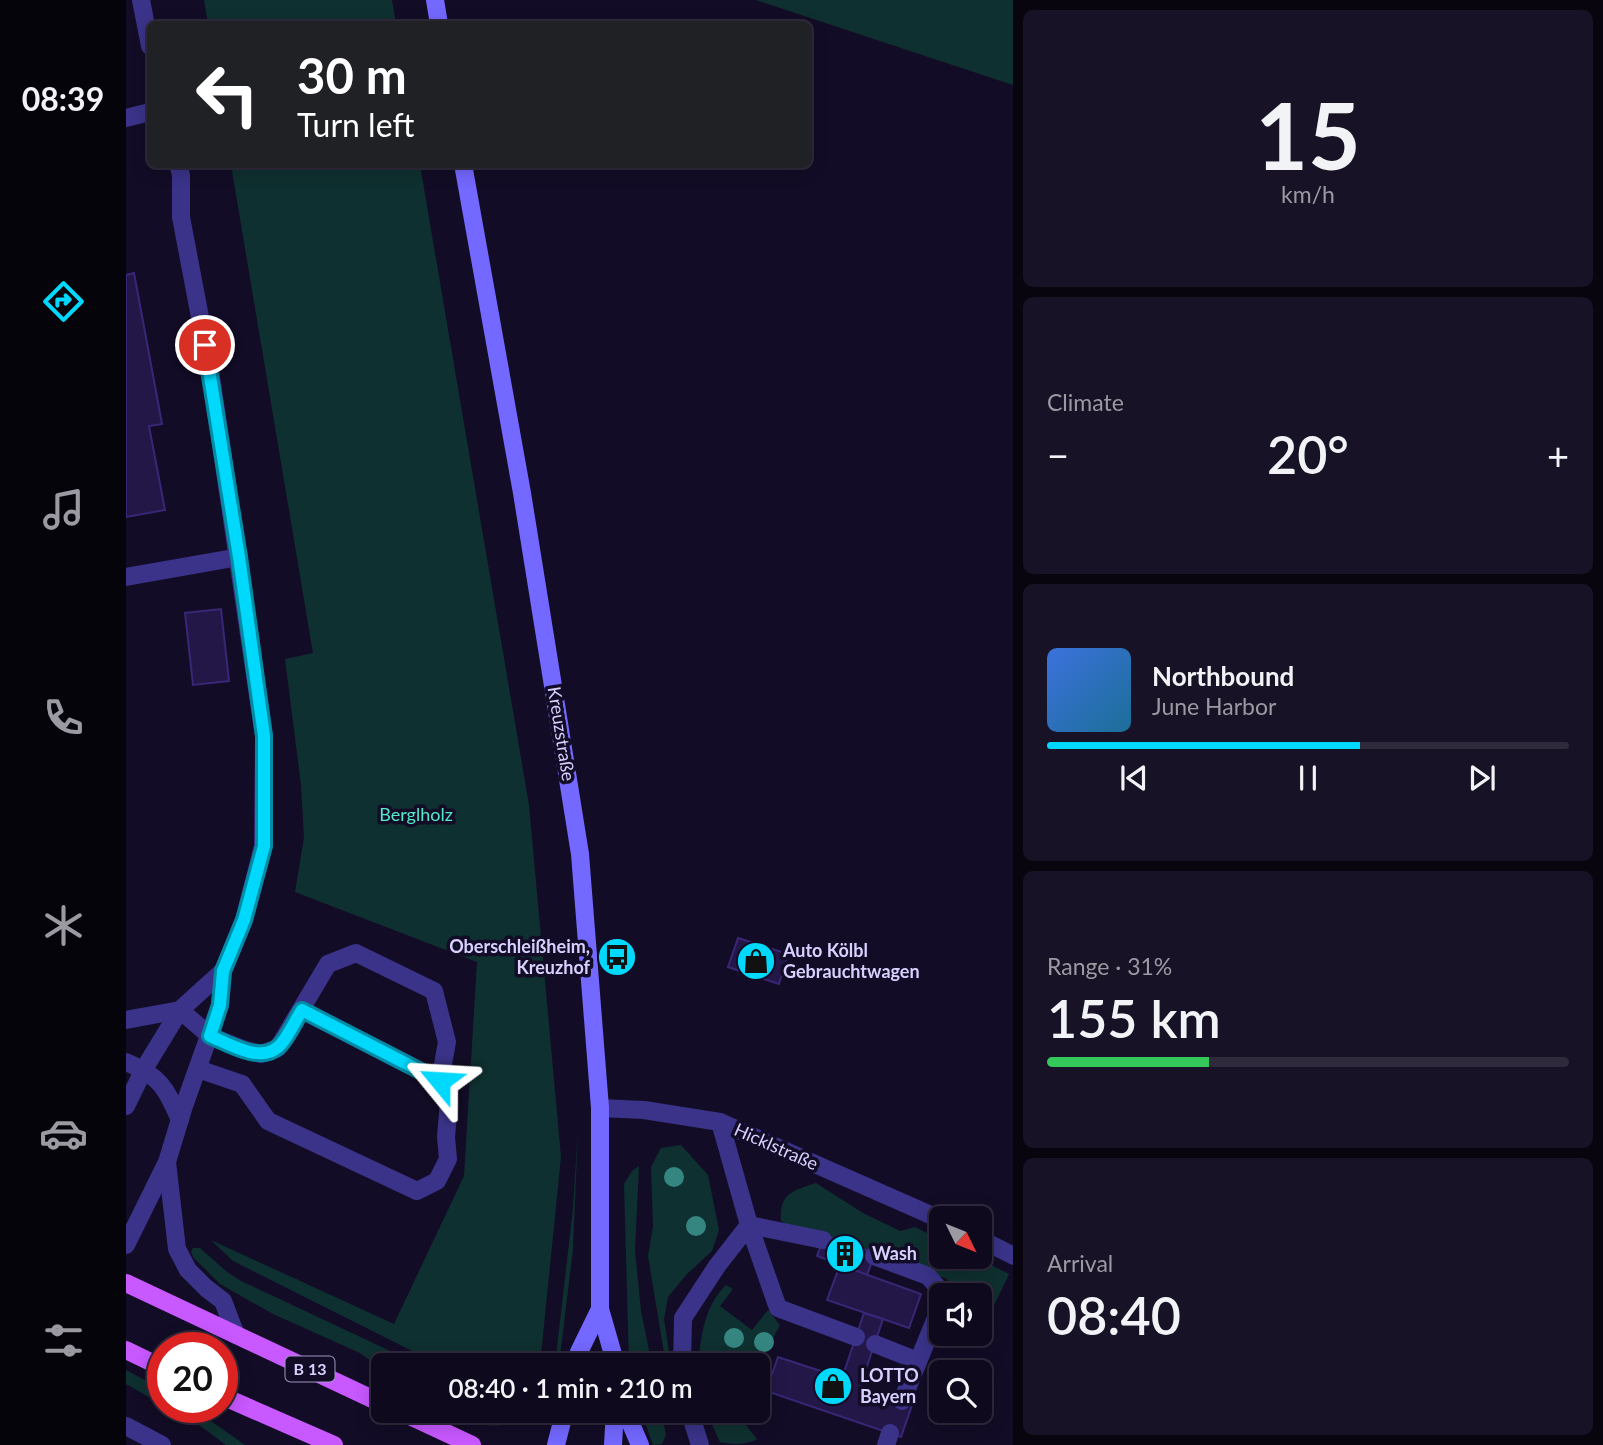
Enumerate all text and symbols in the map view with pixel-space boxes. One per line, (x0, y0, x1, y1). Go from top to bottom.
text: 30 m (297, 46, 407, 104)
icon: left (182, 49, 273, 140)
text: 08:39 (22, 79, 104, 118)
text: 15 (1255, 80, 1361, 189)
text: Turn left (297, 105, 414, 144)
text: km/h (1281, 180, 1335, 208)
icon: directions (39, 277, 88, 326)
pin (175, 315, 235, 375)
icon: arrive (186, 326, 224, 364)
text: Climate (1047, 388, 1124, 416)
text: 20° (1267, 423, 1349, 485)
text: − (1047, 432, 1069, 478)
text: + (1547, 432, 1569, 478)
icon: music (39, 485, 88, 534)
text: Northbound (1152, 660, 1294, 692)
street label: Kreuzstraße (544, 685, 580, 783)
text: June Harbor (1152, 692, 1276, 720)
icon: phone (39, 693, 88, 742)
icon: previous (1115, 759, 1153, 797)
icon: pause (1289, 759, 1327, 797)
icon: next (1463, 759, 1501, 797)
park label: Berglholz (379, 803, 453, 825)
icon: climate (39, 901, 88, 950)
place label: Oberschleißheim, Kreuzhof (449, 935, 591, 978)
bus stop icon: Oberschleißheim, Kreuzhof (596, 936, 638, 978)
place label: Auto Kölbl Gebrauchtwagen (782, 939, 920, 982)
shop icon: Auto Kölbl Gebrauchtwagen (735, 940, 777, 982)
text: Range · 31% (1047, 952, 1172, 980)
text: 155 km (1047, 987, 1221, 1049)
position arrow (403, 1044, 477, 1118)
icon: car (39, 1109, 88, 1158)
street label: Hicklstraße (731, 1118, 822, 1174)
north arrow (929, 1206, 992, 1269)
map controls (929, 1206, 992, 1423)
building icon: Wash (824, 1233, 866, 1275)
place label: Wash (872, 1242, 917, 1264)
text: Arrival (1047, 1249, 1113, 1277)
button: sound (929, 1283, 992, 1346)
text: 08:40 (1047, 1284, 1181, 1346)
icon: filters (39, 1316, 88, 1365)
speed limit sign: 20 (147, 1332, 238, 1423)
road number: B 13 (286, 1357, 334, 1382)
button: search (929, 1360, 992, 1423)
place label: LOTTO Bayern (860, 1364, 919, 1407)
shop icon: LOTTO Bayern (812, 1365, 854, 1407)
text: 08:40 · 1 min · 210 m (448, 1372, 693, 1404)

